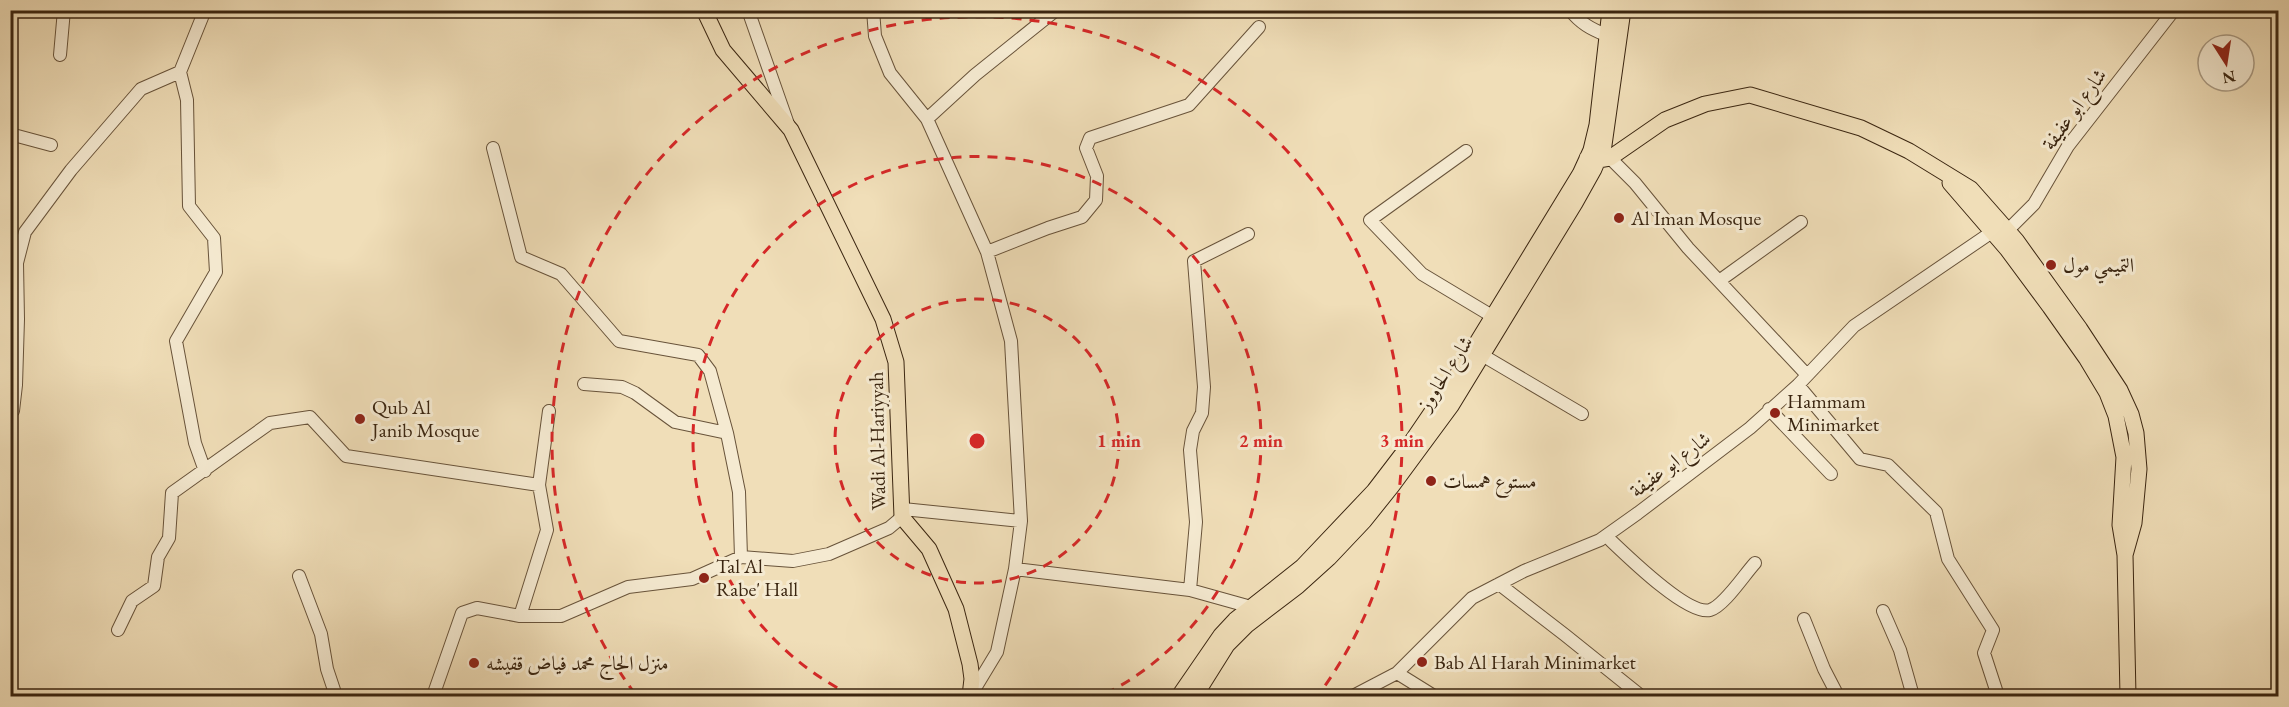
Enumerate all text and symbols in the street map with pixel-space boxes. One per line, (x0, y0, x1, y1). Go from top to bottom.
north arrow (2196, 33, 2256, 93)
street label: شارع ابو عفيفة (2036, 63, 2116, 158)
text: N (2220, 66, 2238, 89)
place label: Al Iman Mosque (1630, 205, 1761, 231)
marker: Al Iman Mosque (1612, 211, 1626, 225)
place label: التميمي مول (2063, 252, 2134, 284)
marker: التميمي مول (2044, 258, 2058, 272)
street label: شارع الحاووز (1410, 331, 1483, 420)
street label: Wadi Al-Hariyyah (863, 371, 891, 511)
place label: Hammam Minimarket (1787, 388, 1880, 437)
place label: Qub Al Janib Mosque (370, 394, 479, 443)
marker: Hammam Minimarket (1768, 406, 1782, 420)
marker: Qub Al Janib Mosque (353, 412, 367, 426)
street label: شارع ابو عفيفة (1624, 425, 1719, 507)
text: 1 min (1097, 429, 1141, 452)
text: 2 min (1239, 429, 1283, 452)
text: 3 min (1380, 429, 1424, 452)
centre of rings (967, 431, 987, 451)
place label: مستوع همسات (1443, 468, 1537, 499)
marker: مستوع همسات (1424, 474, 1438, 488)
place label: Tal Al Rabe' Hall (716, 553, 798, 602)
marker: Tal Al Rabe' Hall (697, 571, 711, 585)
place label: Bab Al Harah Minimarket (1434, 649, 1637, 675)
place label: منزل الحاج محمد فياض قفيشه (486, 650, 668, 681)
marker: Bab Al Harah Minimarket (1415, 655, 1429, 669)
marker: منزل الحاج محمد فياض قفيشه (467, 656, 481, 670)

